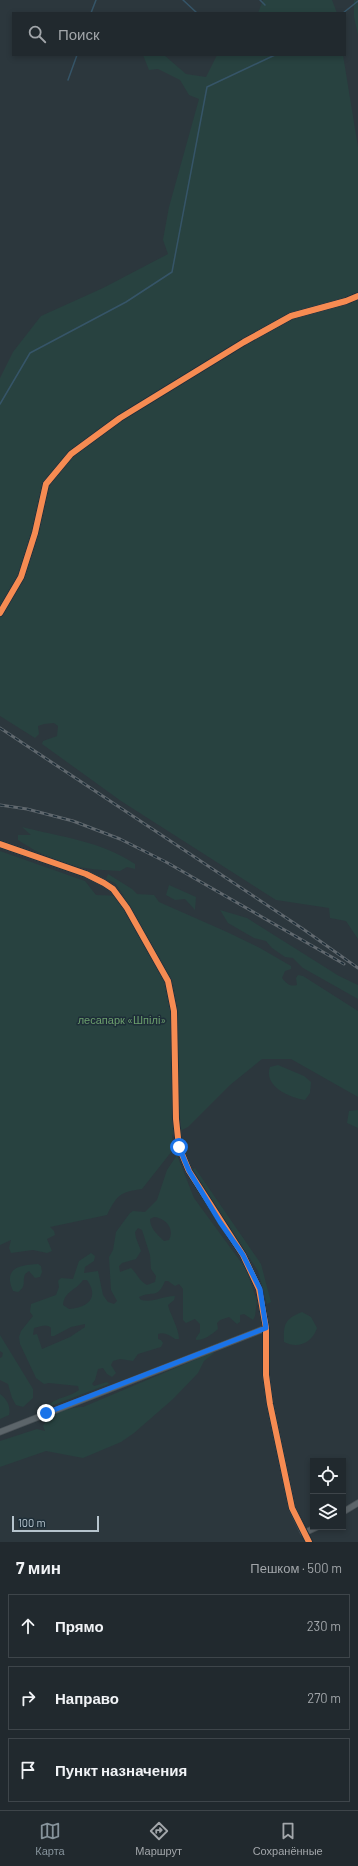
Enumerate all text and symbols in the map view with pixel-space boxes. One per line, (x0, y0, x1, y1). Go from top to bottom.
search box (12, 12, 346, 56)
icon: search (26, 23, 48, 45)
text: Поиск (58, 25, 100, 43)
park label: лесапарк «Шпілі» (78, 1013, 166, 1026)
route start (170, 1138, 188, 1156)
route end (37, 1404, 55, 1422)
map controls (310, 1458, 346, 1530)
button: locate (310, 1458, 346, 1494)
button: layers (310, 1494, 346, 1530)
scale bar (12, 1514, 99, 1533)
text: 100 m (18, 1516, 46, 1529)
text: 7 мин (16, 1557, 61, 1577)
text: Пешком · 500 m (250, 1560, 342, 1576)
icon: ahead (17, 1615, 39, 1637)
text: Прямо (55, 1617, 104, 1635)
text: 230 m (307, 1618, 341, 1634)
icon: right (17, 1687, 39, 1709)
text: Направо (55, 1689, 119, 1707)
text: 270 m (307, 1690, 341, 1706)
icon: arrive (17, 1759, 39, 1781)
text: Пункт назначения (55, 1761, 187, 1779)
tab: Карта (35, 1820, 65, 1857)
tab: Маршрут (135, 1820, 182, 1857)
tab: Сохранённые (253, 1820, 323, 1857)

